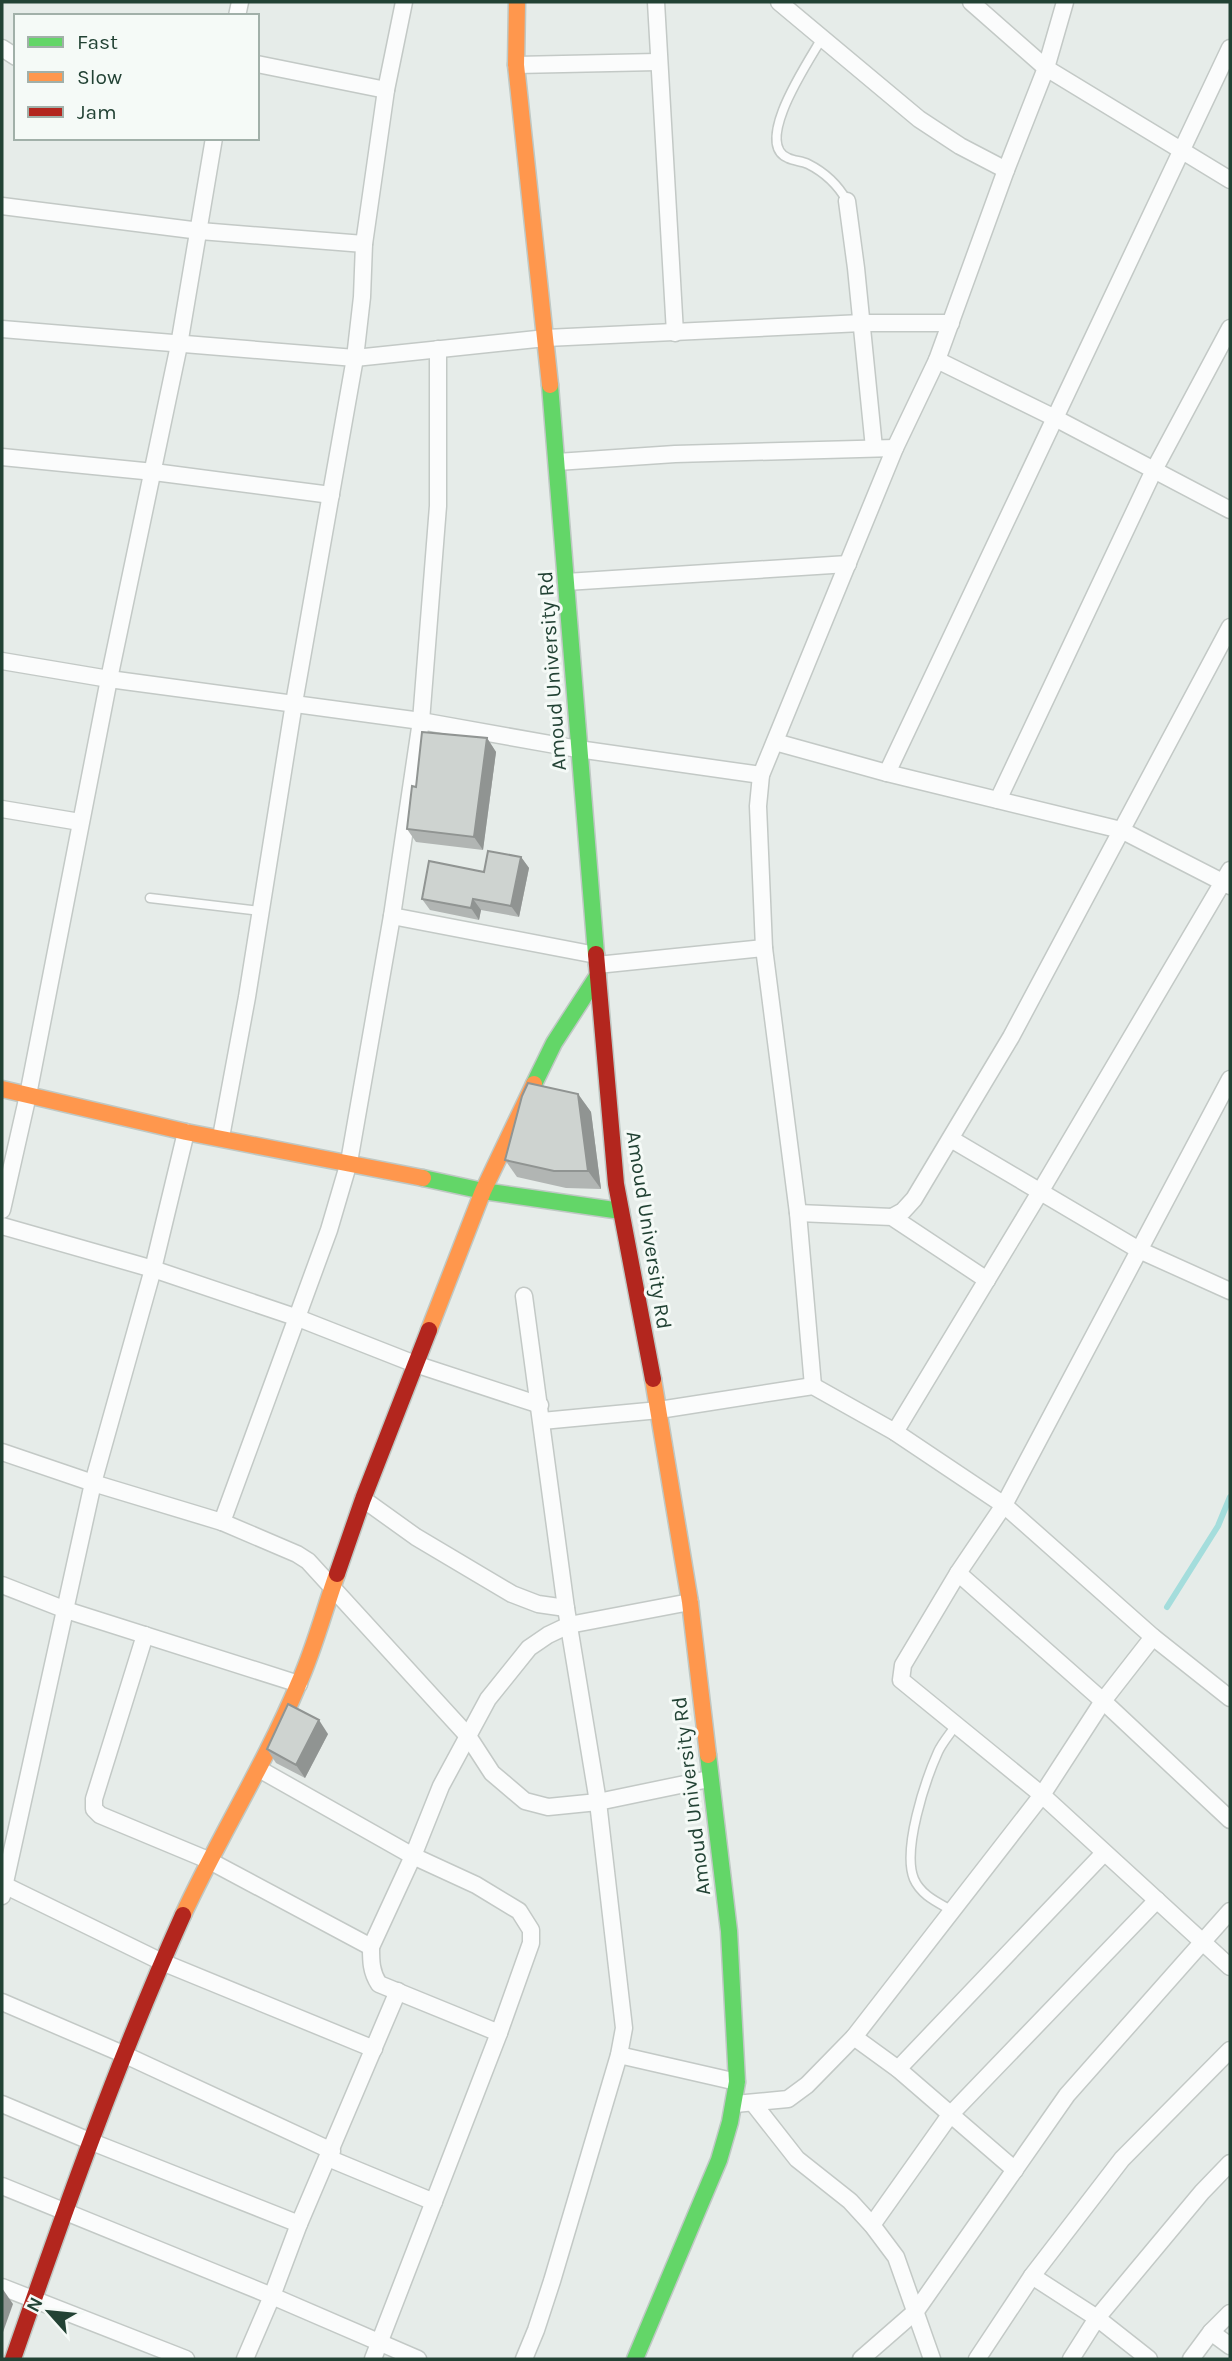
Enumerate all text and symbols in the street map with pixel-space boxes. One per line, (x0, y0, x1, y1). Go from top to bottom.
legend (14, 14, 259, 140)
text: Fast (77, 30, 118, 54)
text: Slow (77, 65, 122, 89)
text: Jam (77, 100, 117, 124)
street label: Amoud University Rd (533, 570, 571, 772)
street label: Amoud University Rd (621, 1129, 677, 1331)
street label: Amoud University Rd (667, 1695, 715, 1897)
north arrow (14, 2277, 84, 2347)
text: N (22, 2294, 48, 2316)

